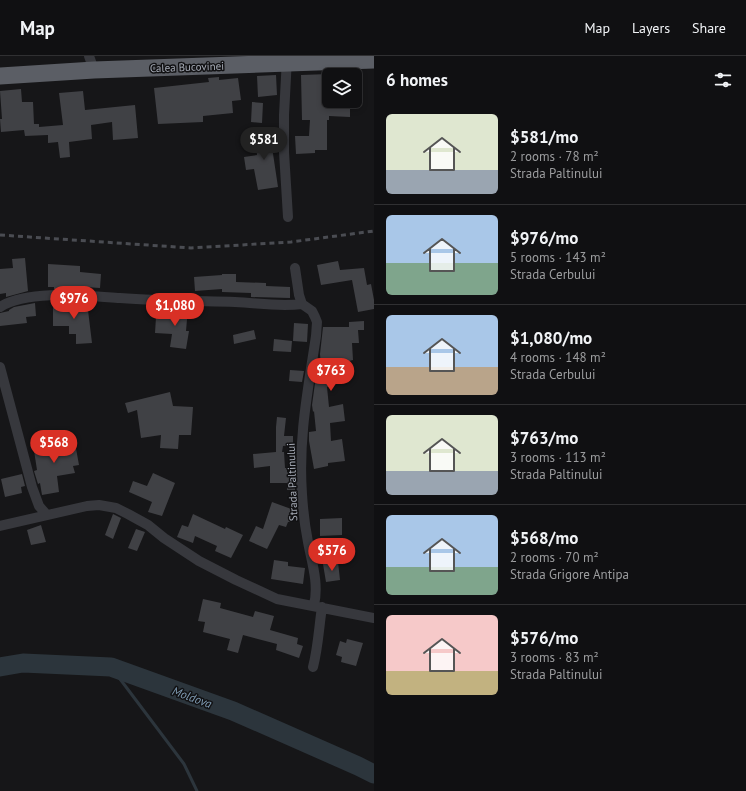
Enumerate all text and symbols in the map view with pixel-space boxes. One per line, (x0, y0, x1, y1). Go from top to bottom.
text: Map (20, 16, 55, 40)
text: Map (584, 19, 610, 37)
text: Layers (632, 19, 670, 37)
text: Share (692, 19, 726, 37)
street label: Calea Bucovinei (150, 59, 224, 75)
map controls (322, 68, 362, 108)
button: layers (322, 68, 362, 108)
text: 6 homes (386, 69, 448, 91)
icon: filters (712, 69, 734, 91)
text: $581/mo (510, 126, 578, 148)
pin: $581 (240, 127, 288, 161)
icon: home (418, 130, 466, 178)
text: $581 (249, 131, 279, 148)
text: 2 rooms · 78 m² (510, 148, 599, 165)
text: Strada Paltinului (510, 165, 602, 182)
text: $976/mo (510, 227, 578, 249)
icon: home (418, 231, 466, 279)
text: 5 rooms · 143 m² (510, 249, 606, 266)
text: Strada Cerbului (510, 266, 595, 283)
pin: $976 (50, 286, 98, 320)
text: $976 (59, 290, 89, 307)
pin: $1,080 (142, 293, 208, 327)
text: $1,080 (155, 297, 195, 314)
text: $1,080/mo (510, 327, 592, 349)
icon: home (418, 331, 466, 379)
text: 4 rooms · 148 m² (510, 349, 606, 366)
pin: $763 (307, 358, 355, 392)
text: $763 (316, 362, 346, 379)
text: Strada Cerbului (510, 366, 595, 383)
text: $763/mo (510, 427, 578, 449)
pin: $568 (30, 430, 78, 464)
icon: home (418, 431, 466, 479)
text: $568 (39, 434, 69, 451)
street label: Strada Paltinului (284, 443, 300, 521)
text: 3 rooms · 113 m² (510, 449, 606, 466)
text: Strada Paltinului (510, 466, 602, 483)
text: $568/mo (510, 527, 578, 549)
icon: home (418, 531, 466, 579)
pin: $576 (308, 538, 356, 572)
text: $576 (317, 542, 347, 559)
text: 2 rooms · 70 m² (510, 549, 599, 566)
text: Strada Grigore Antipa (510, 566, 629, 583)
text: $576/mo (510, 627, 578, 649)
icon: home (418, 631, 466, 679)
text: 3 rooms · 83 m² (510, 649, 599, 666)
text: Strada Paltinului (510, 666, 602, 683)
water label: Moldova (170, 683, 214, 711)

